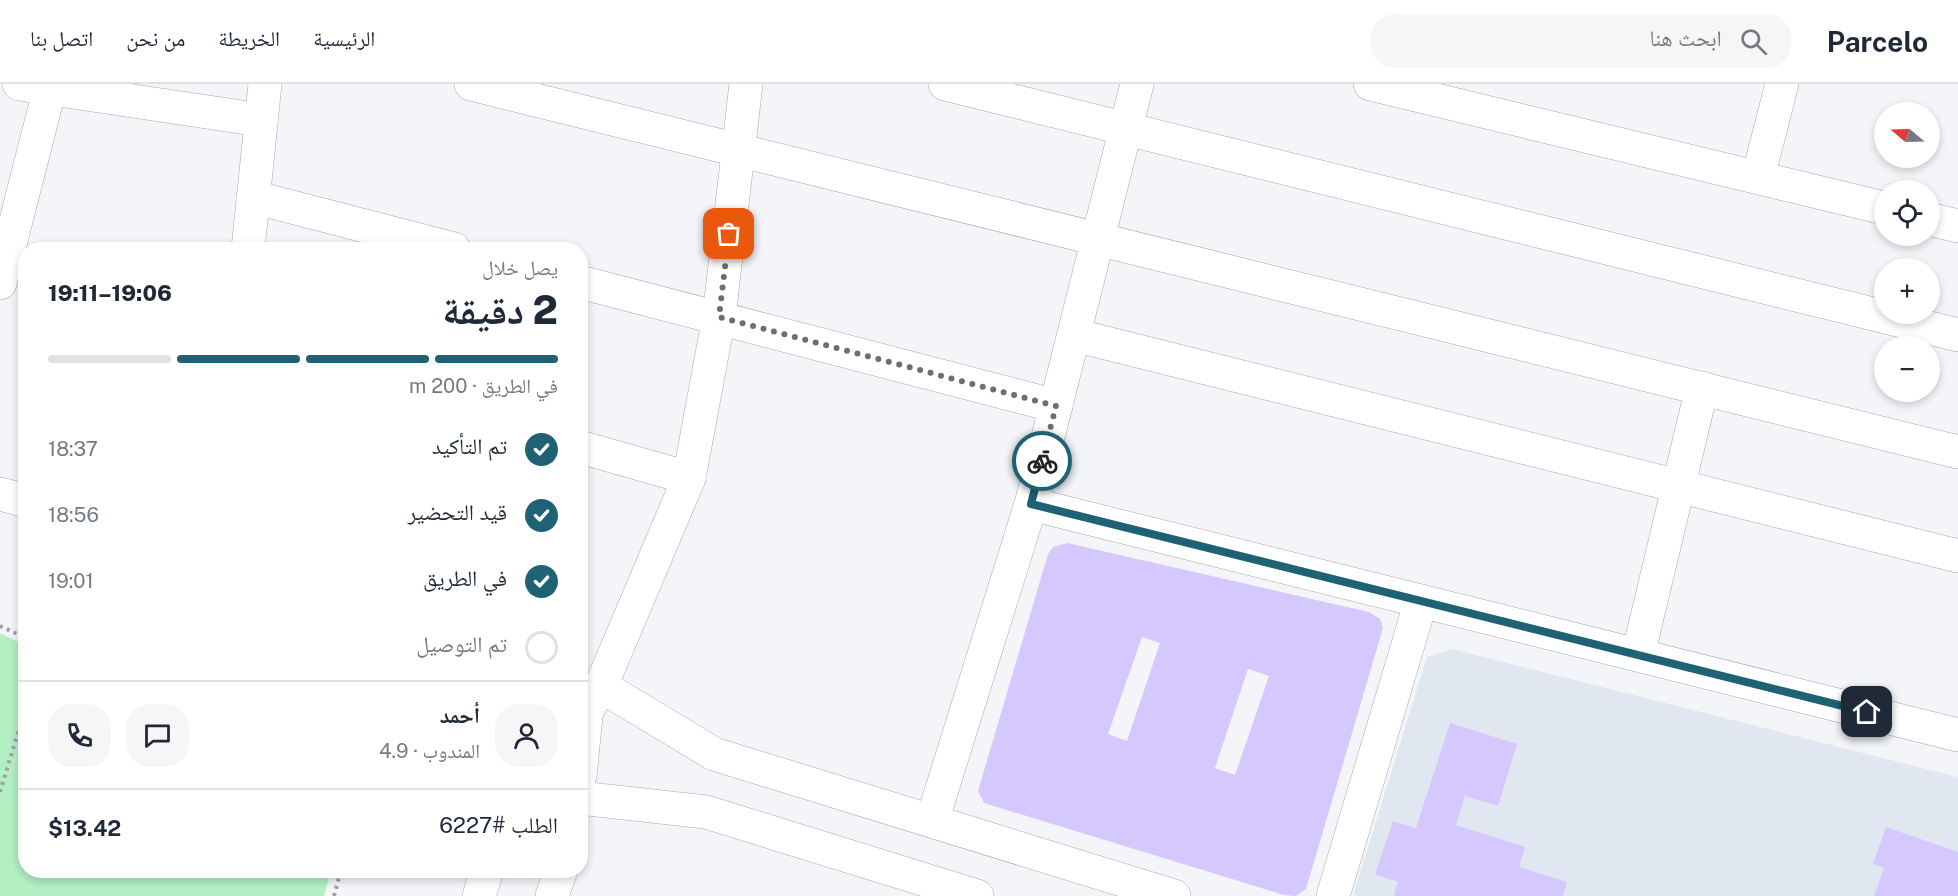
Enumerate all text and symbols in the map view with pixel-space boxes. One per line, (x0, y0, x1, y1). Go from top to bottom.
search box (1371, 14, 1791, 68)
text: ابحث هنا (1649, 25, 1722, 51)
icon: search (1737, 25, 1770, 58)
text: Parcelo (1827, 25, 1928, 58)
text: اتصل بنا (30, 26, 93, 51)
text: من نحن (126, 26, 185, 51)
text: الخريطة (218, 26, 280, 51)
text: الرئيسية (313, 26, 375, 51)
north arrow (1874, 102, 1940, 168)
map controls (1874, 102, 1940, 402)
button: locate (1874, 180, 1940, 246)
pin (703, 208, 754, 259)
icon: bag (712, 217, 745, 250)
text: يصل خلال (482, 256, 558, 280)
button: + (1874, 258, 1940, 324)
text: 19:06–19:11 (48, 280, 172, 306)
text: 2 دقيقة (442, 287, 558, 333)
button: − (1874, 336, 1940, 402)
text: في الطريق · 200 m (409, 374, 558, 398)
courier (1012, 431, 1072, 491)
text: تم التأكيد (432, 433, 507, 459)
icon: check (525, 433, 558, 466)
text: 18:37 (48, 437, 98, 461)
icon: bike (1026, 445, 1059, 478)
text: قيد التحضير (408, 499, 507, 525)
icon: check (525, 499, 558, 532)
text: 18:56 (48, 503, 99, 527)
text: في الطريق (423, 565, 507, 591)
icon: check (525, 565, 558, 598)
text: 19:01 (48, 569, 94, 593)
text: تم التوصيل (416, 631, 507, 657)
pin (1841, 686, 1892, 737)
icon: home (1850, 695, 1883, 728)
text: أحمد (440, 702, 480, 728)
button: phone (48, 704, 111, 767)
button: chat (126, 704, 189, 767)
button: person (495, 704, 558, 767)
text: المندوب · 4.9 (379, 739, 480, 763)
text: الطلب #6227 (439, 812, 558, 838)
text: $13.42 (48, 815, 121, 841)

